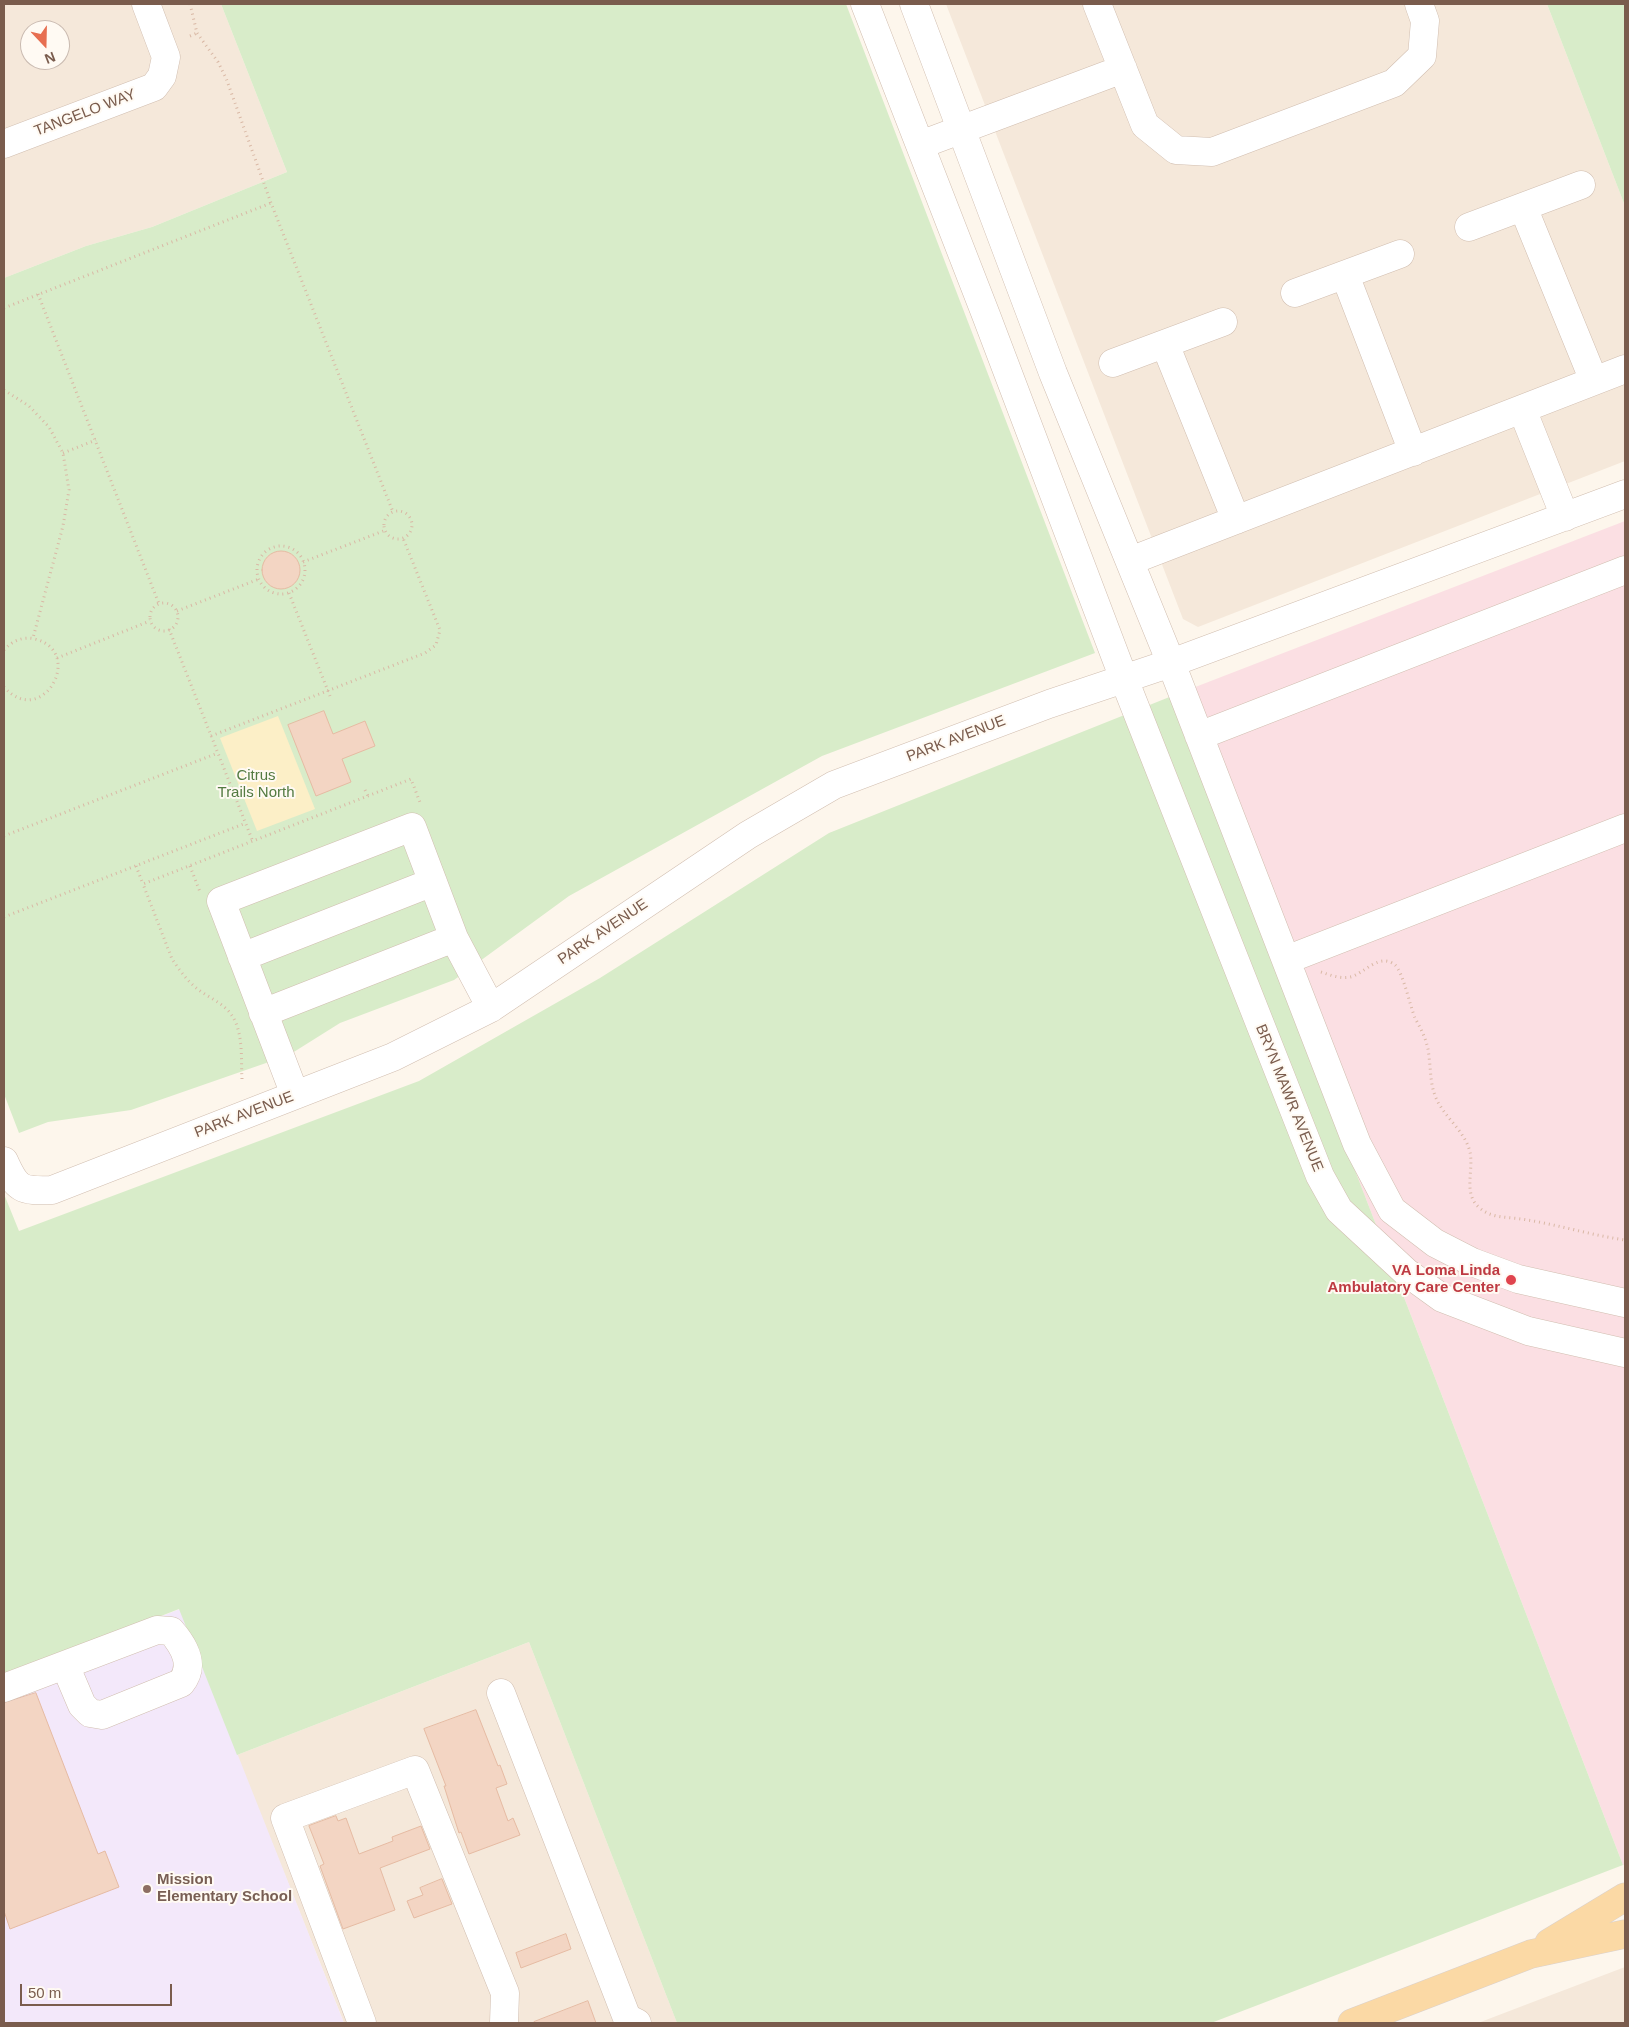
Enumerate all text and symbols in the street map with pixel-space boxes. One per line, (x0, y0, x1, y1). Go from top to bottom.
north arrow (20, 20, 70, 70)
text: N (42, 49, 58, 67)
street label: TANGELO WAY (32, 85, 138, 141)
street label: PARK AVENUE (904, 712, 1008, 766)
park label: Citrus Trails North (218, 767, 294, 802)
street label: PARK AVENUE (555, 895, 651, 969)
street label: BRYN MAWR AVENUE (1251, 1022, 1327, 1174)
street label: PARK AVENUE (192, 1088, 296, 1142)
place label: VA Loma Linda Ambulatory Care Center (1327, 1262, 1500, 1297)
marker: VA Loma Linda Ambulatory Care Center (1504, 1273, 1518, 1287)
place label: Mission Elementary School (157, 1871, 292, 1906)
marker: Mission Elementary School (141, 1883, 153, 1895)
scale bar (22, 1974, 175, 2006)
text: 50 m (28, 1984, 61, 2001)

